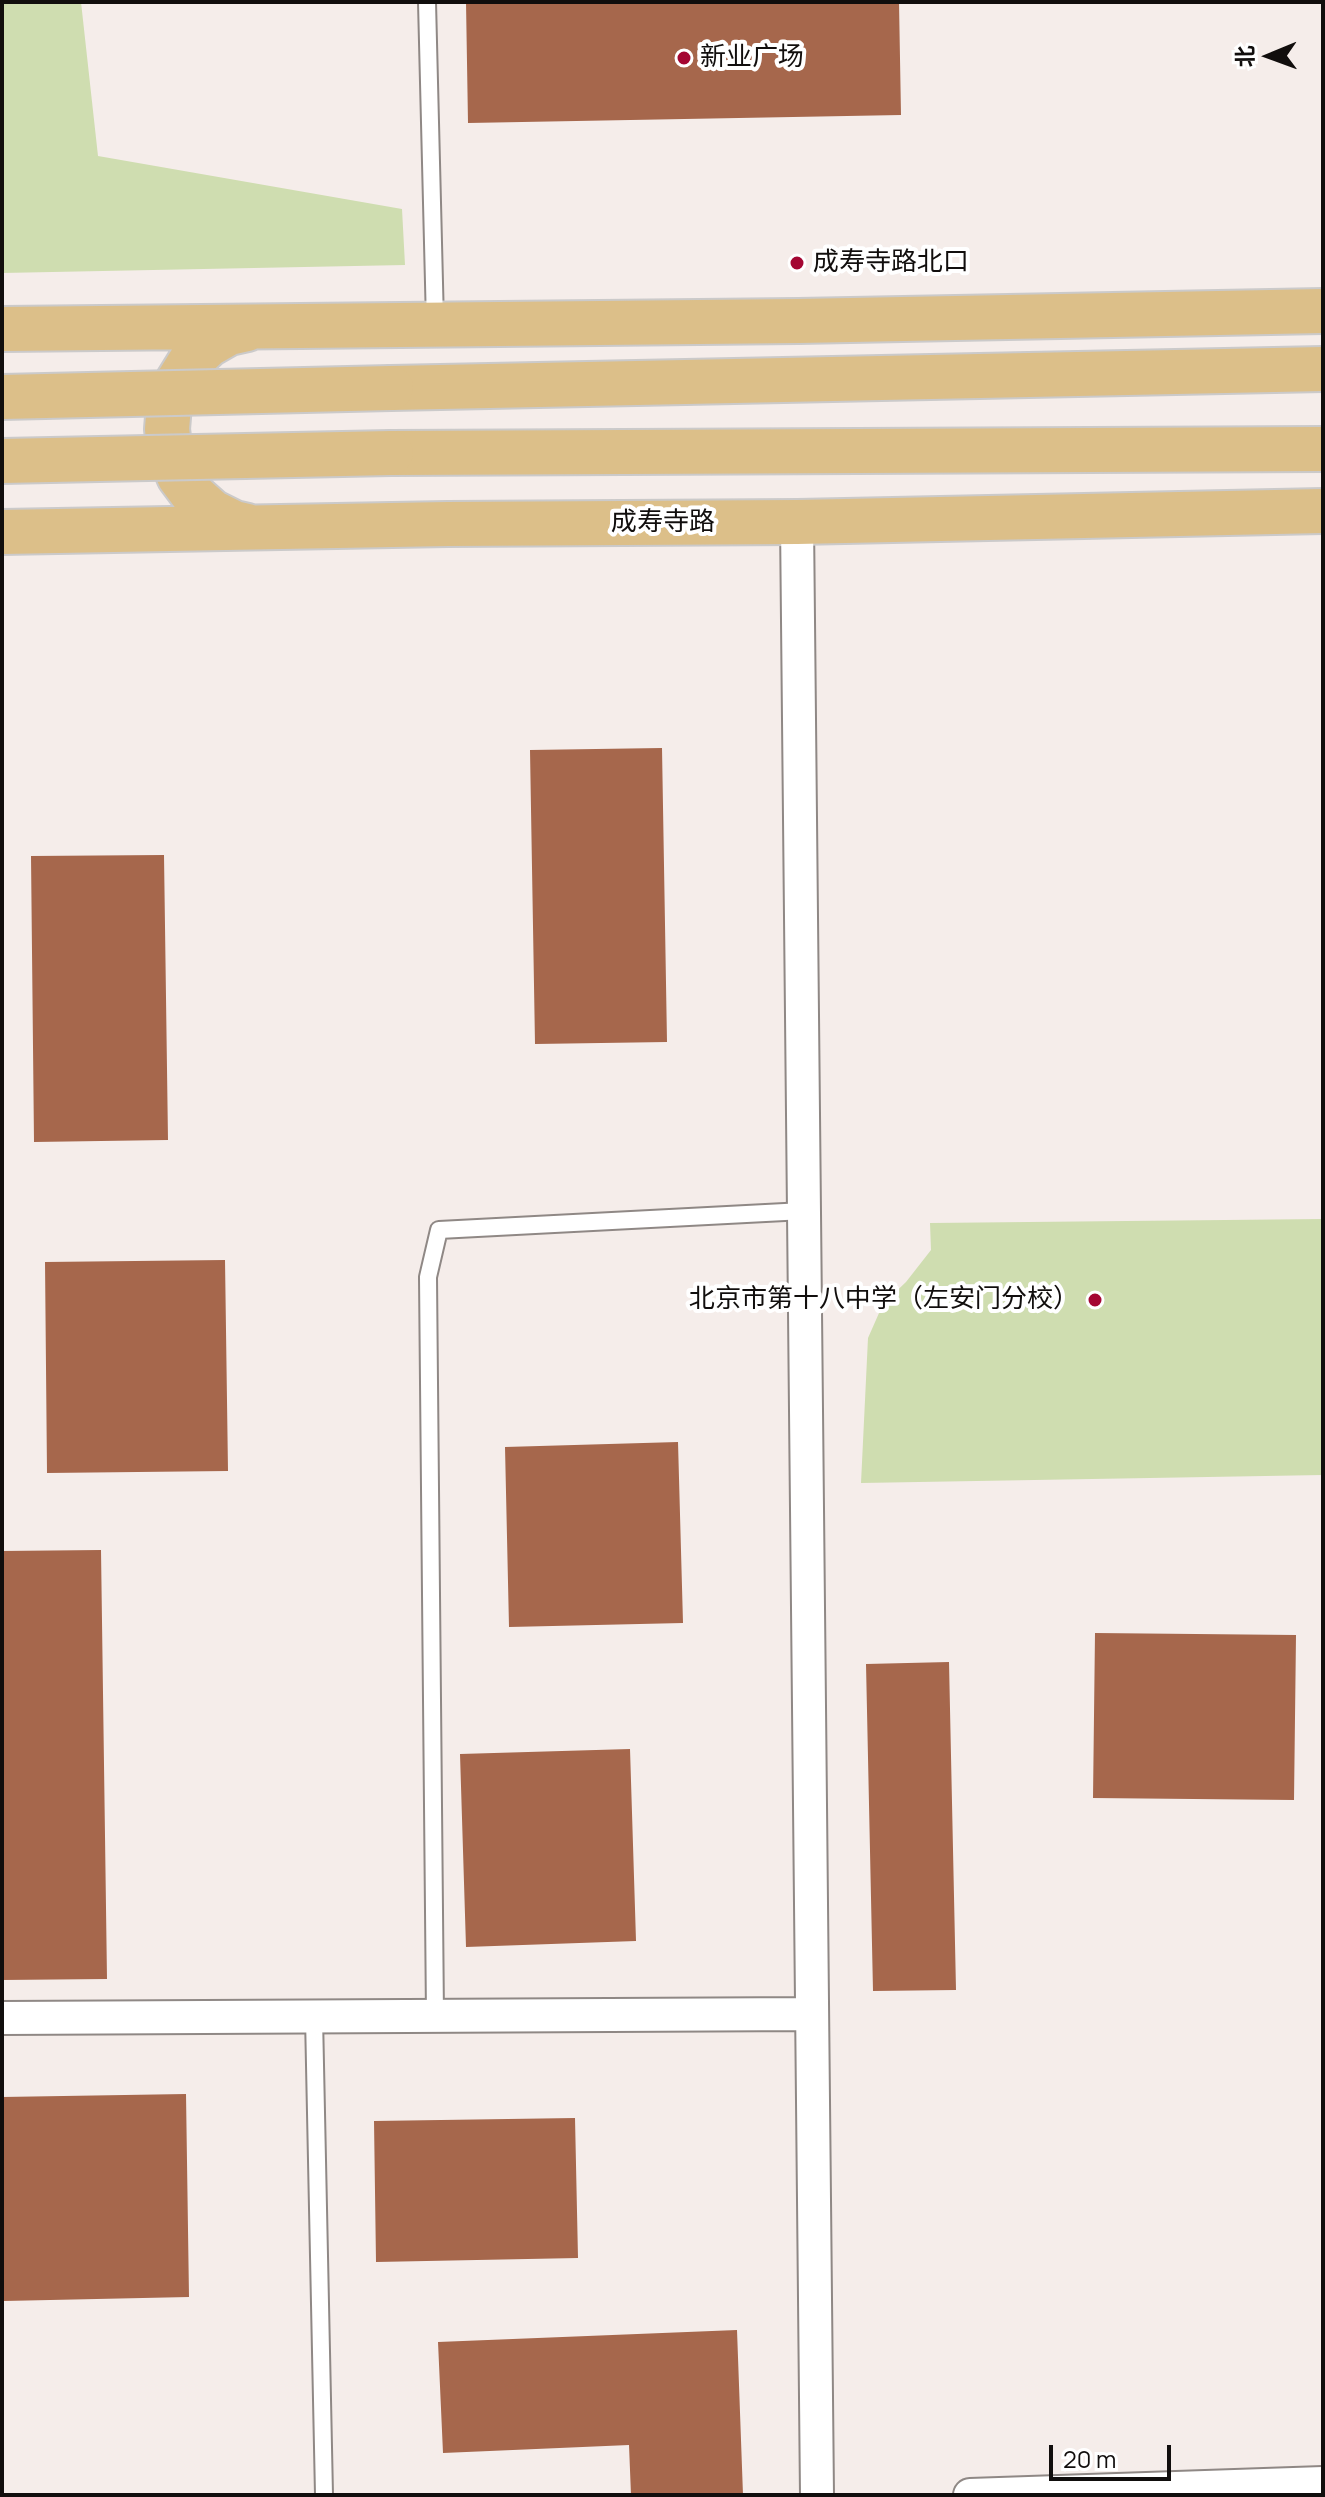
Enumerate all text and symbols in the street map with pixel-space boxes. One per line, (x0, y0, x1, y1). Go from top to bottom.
north arrow (1229, 16, 1309, 96)
place label: 新业广场 (700, 42, 804, 74)
text: 北 (1230, 45, 1260, 68)
marker: 新业广场 (675, 49, 693, 67)
place label: 成寿寺路北口 (813, 247, 969, 279)
marker: 成寿寺路北口 (788, 254, 806, 272)
street label: 成寿寺路 (611, 507, 715, 539)
place label: 北京市第十八中学（左安门分校） (689, 1284, 1079, 1316)
marker: 北京市第十八中学（左安门分校） (1086, 1291, 1104, 1309)
scale bar (1053, 2429, 1175, 2479)
text: 20 m (1063, 2442, 1116, 2475)

